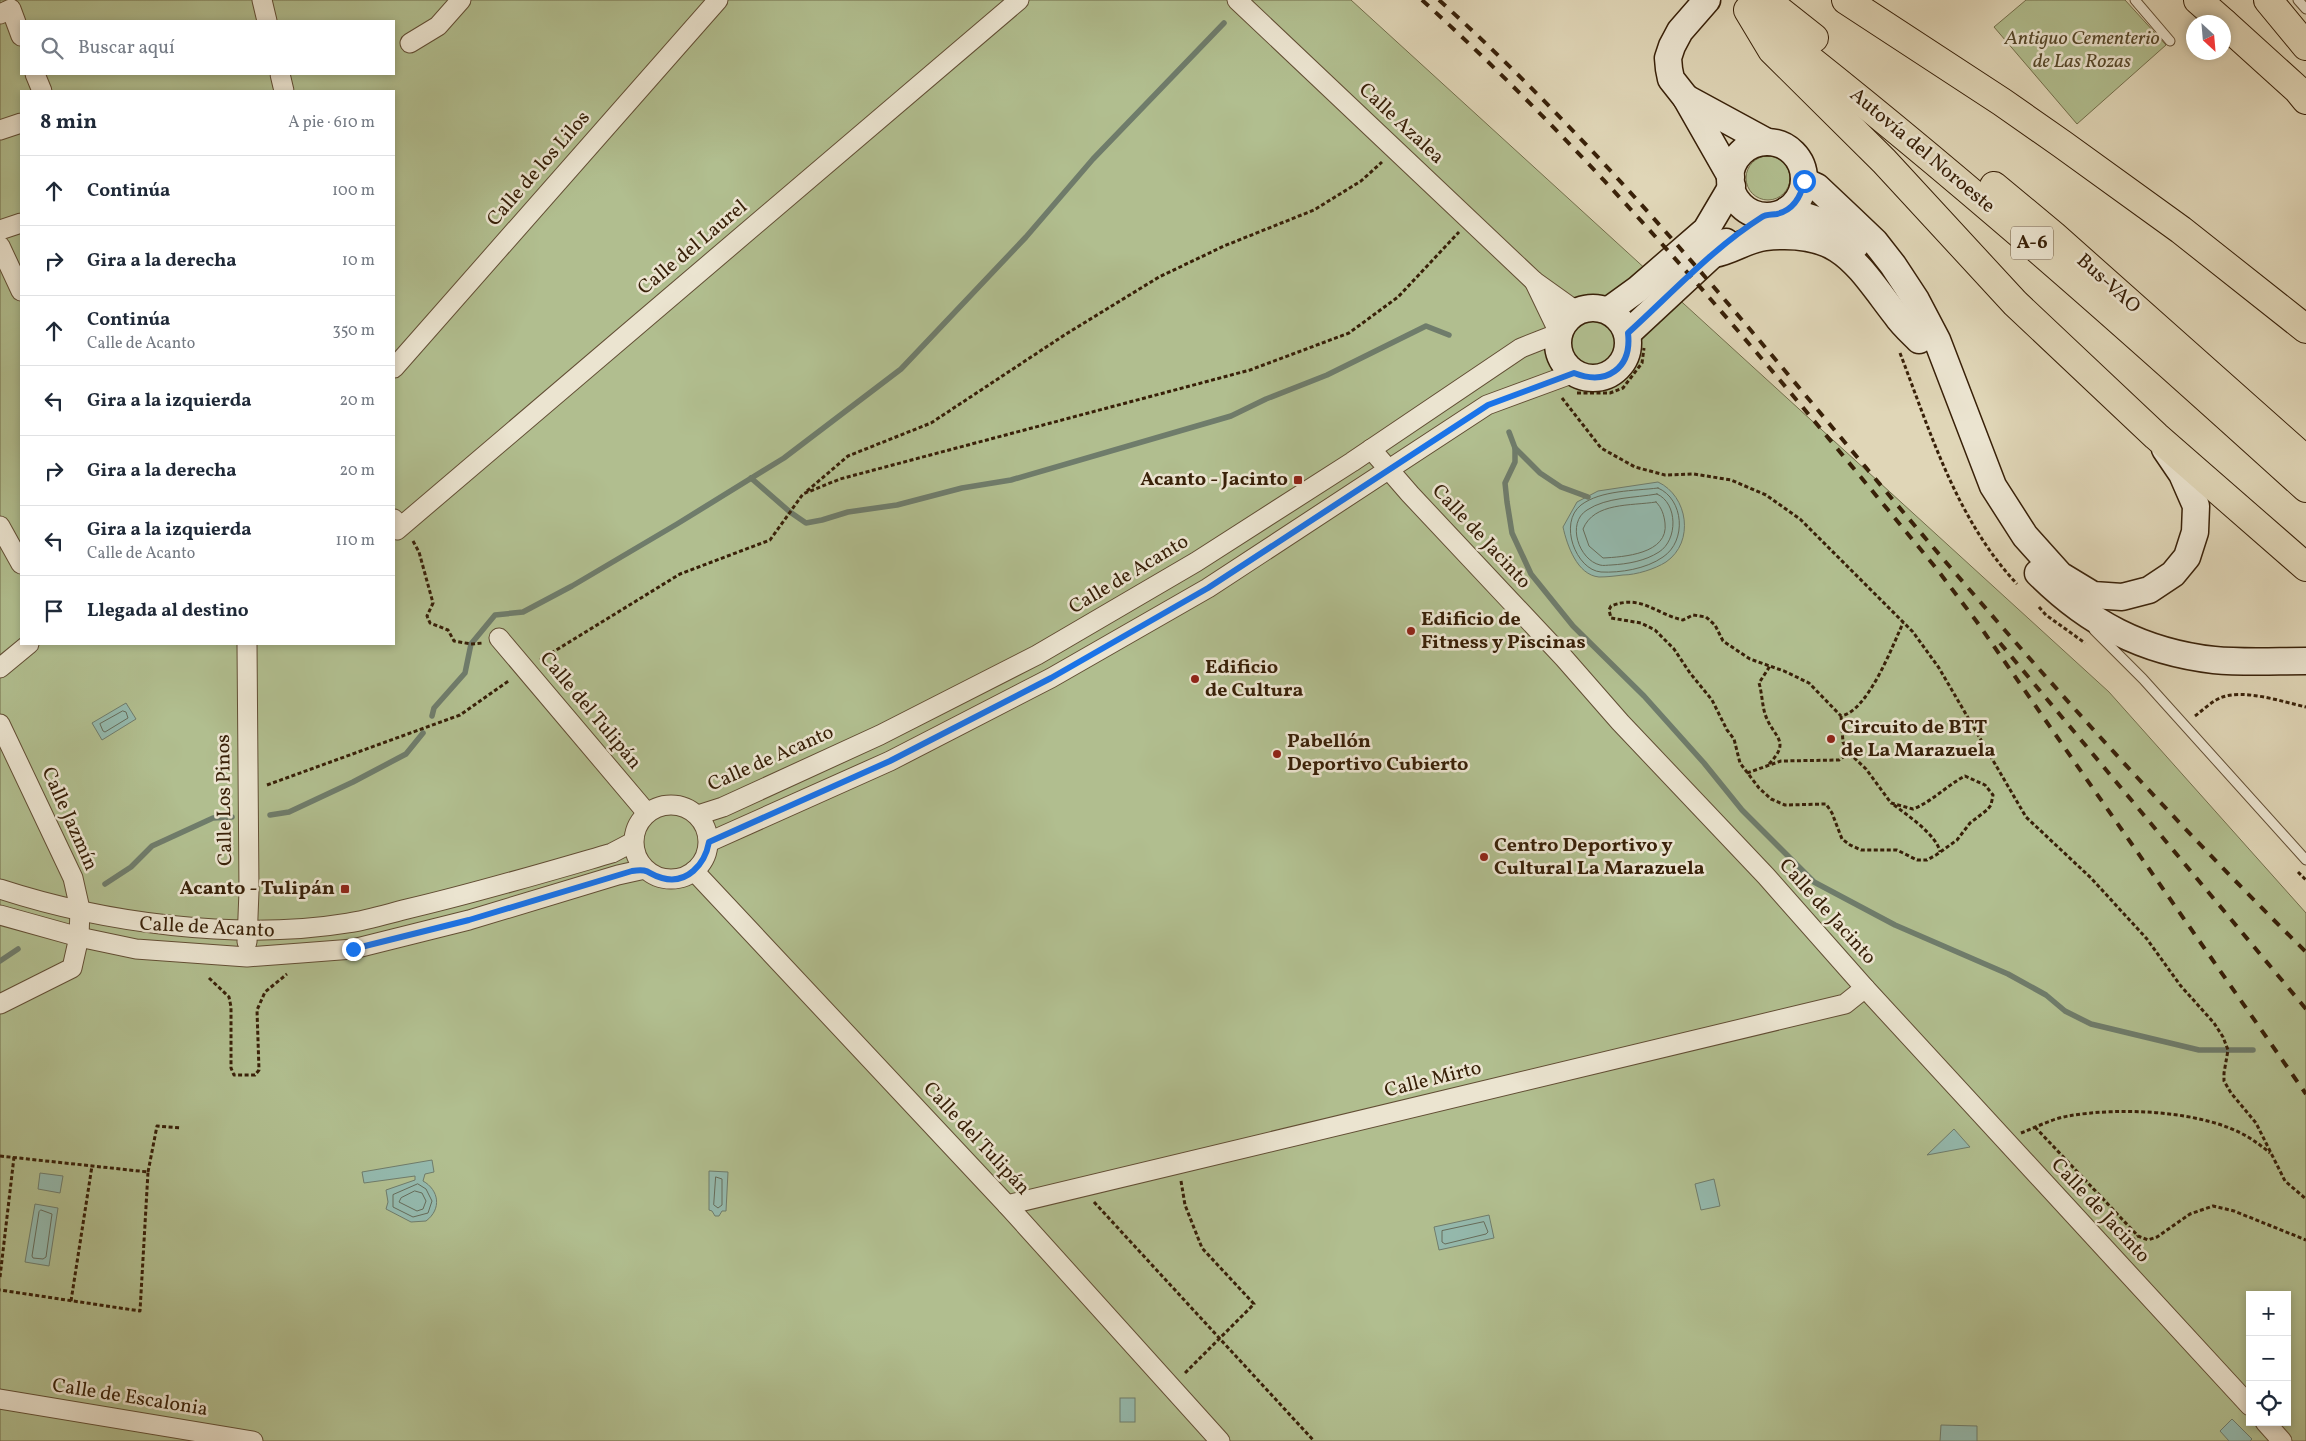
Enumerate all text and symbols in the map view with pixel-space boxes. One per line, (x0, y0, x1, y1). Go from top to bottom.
north arrow (2186, 15, 2231, 60)
search box (20, 20, 395, 75)
park label: Antiguo Cementerio de Las Rozas (2004, 25, 2159, 76)
icon: search (38, 34, 66, 62)
text: Buscar aquí (78, 35, 175, 61)
street label: Calle Azalea (1352, 77, 1450, 171)
street label: Autovía del Noroeste (1843, 82, 2001, 220)
street label: Calle de los Lilos (481, 105, 597, 233)
text: 8 min (40, 108, 97, 137)
text: A pie · 610 m (288, 112, 375, 134)
route start (1793, 170, 1816, 193)
icon: ahead (40, 177, 68, 205)
text: Continúa (87, 178, 170, 204)
text: 100 m (332, 180, 375, 202)
street label: Calle del Laurel (632, 194, 754, 302)
road number: A-6 (2011, 227, 2053, 260)
icon: right (40, 247, 68, 275)
text: Gira a la derecha (87, 248, 237, 274)
street label: Bus-VAO (2070, 248, 2146, 320)
text: 10 m (342, 250, 375, 272)
text: Continúa (87, 307, 170, 333)
icon: ahead (40, 317, 68, 345)
text: 350 m (332, 320, 375, 342)
text: Calle de Acanto (87, 333, 195, 355)
icon: left (40, 387, 68, 415)
text: Gira a la izquierda (87, 388, 252, 414)
text: 20 m (340, 390, 375, 412)
icon: right (40, 457, 68, 485)
text: Gira a la derecha (87, 458, 237, 484)
text: 20 m (340, 460, 375, 482)
place label: Acanto - Jacinto (1140, 466, 1288, 494)
marker: Acanto - Jacinto (1292, 474, 1304, 486)
street label: Calle de Jacinto (1425, 478, 1537, 596)
text: Gira a la izquierda (87, 517, 252, 543)
icon: left (40, 527, 68, 555)
street label: Calle de Acanto (1064, 528, 1194, 622)
text: 110 m (336, 530, 375, 552)
text: Calle de Acanto (87, 543, 195, 565)
icon: arrive (40, 597, 68, 625)
text: Llegada al destino (87, 598, 249, 624)
place label: Edificio de Fitness y Piscinas (1421, 606, 1586, 657)
marker: Edificio de Fitness y Piscinas (1405, 625, 1417, 637)
street label: Calle del Tulipán (532, 646, 648, 776)
place label: Edificio de Cultura (1205, 654, 1303, 705)
marker: Edificio de Cultura (1189, 673, 1201, 685)
place label: Circuito de BTT de La Marazuela (1841, 714, 1995, 765)
street label: Calle de Acanto (704, 719, 838, 799)
place label: Pabellón Deportivo Cubierto (1287, 728, 1469, 779)
marker: Circuito de BTT de La Marazuela (1825, 733, 1837, 745)
street label: Calle Los Pinos (210, 734, 240, 866)
marker: Pabellón Deportivo Cubierto (1271, 748, 1283, 760)
street label: Calle Jazmín (34, 763, 104, 875)
place label: Centro Deportivo y Cultural La Marazuela (1494, 832, 1705, 883)
marker: Centro Deportivo y Cultural La Marazuela (1478, 851, 1490, 863)
street label: Calle de Jacinto (1772, 853, 1882, 971)
place label: Acanto - Tulipán (180, 875, 335, 903)
marker: Acanto - Tulipán (339, 883, 351, 895)
street label: Calle de Acanto (139, 910, 275, 946)
route end (342, 938, 365, 961)
street label: Calle Mirto (1382, 1054, 1484, 1106)
street label: Calle del Tulipán (916, 1076, 1036, 1202)
street label: Calle de Jacinto (2044, 1152, 2156, 1270)
map controls (2246, 1291, 2291, 1426)
button: + (2246, 1291, 2291, 1336)
button: − (2246, 1336, 2291, 1381)
street label: Calle de Escalonia (50, 1372, 210, 1424)
button: locate (2246, 1381, 2291, 1426)

